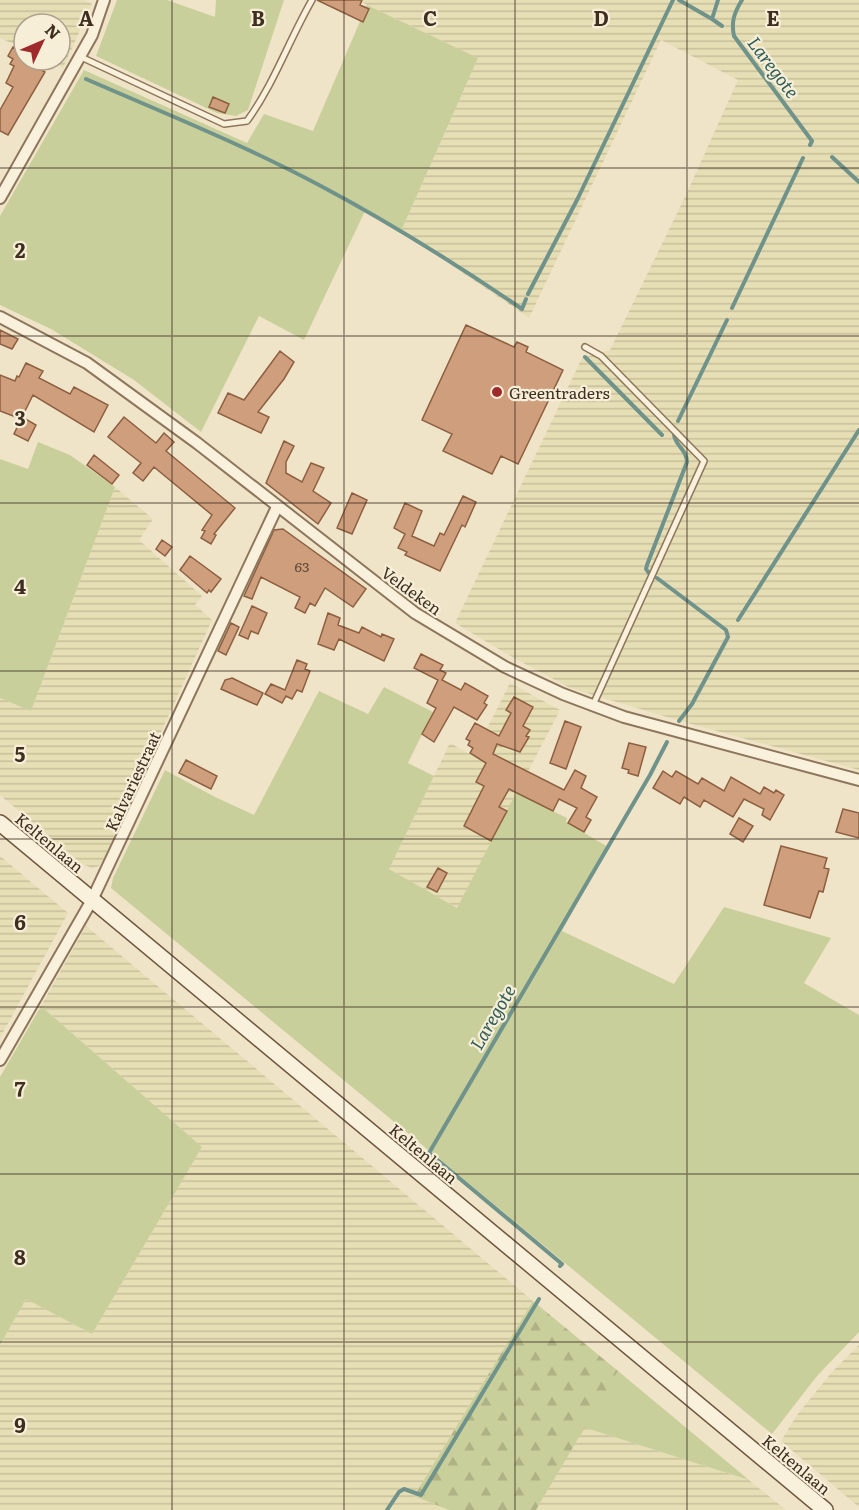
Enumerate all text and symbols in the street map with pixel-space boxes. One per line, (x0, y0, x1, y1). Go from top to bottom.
text: A (78, 2, 94, 32)
text: B (251, 2, 265, 32)
text: C (423, 2, 437, 32)
text: D (593, 2, 609, 32)
text: E (766, 2, 780, 32)
north arrow (12, 12, 72, 72)
text: N (40, 18, 67, 44)
water label: Laregote (742, 30, 806, 104)
text: 2 (15, 234, 26, 264)
place label: Greentraders (509, 380, 610, 404)
marker: Greentraders (490, 385, 504, 399)
text: 3 (14, 402, 26, 432)
house number: 63 (294, 556, 310, 576)
street label: Veldeken (377, 560, 447, 620)
text: 4 (14, 570, 26, 600)
street label: Kalvariestraat (98, 727, 166, 835)
text: 5 (15, 738, 26, 768)
street label: Keltenlaan (10, 806, 90, 878)
text: 6 (14, 906, 26, 936)
water label: Laregote (463, 979, 521, 1055)
text: 7 (15, 1073, 26, 1103)
street label: Keltenlaan (384, 1117, 464, 1189)
text: 8 (14, 1241, 26, 1271)
text: 9 (14, 1409, 26, 1439)
street label: Keltenlaan (757, 1428, 837, 1500)

